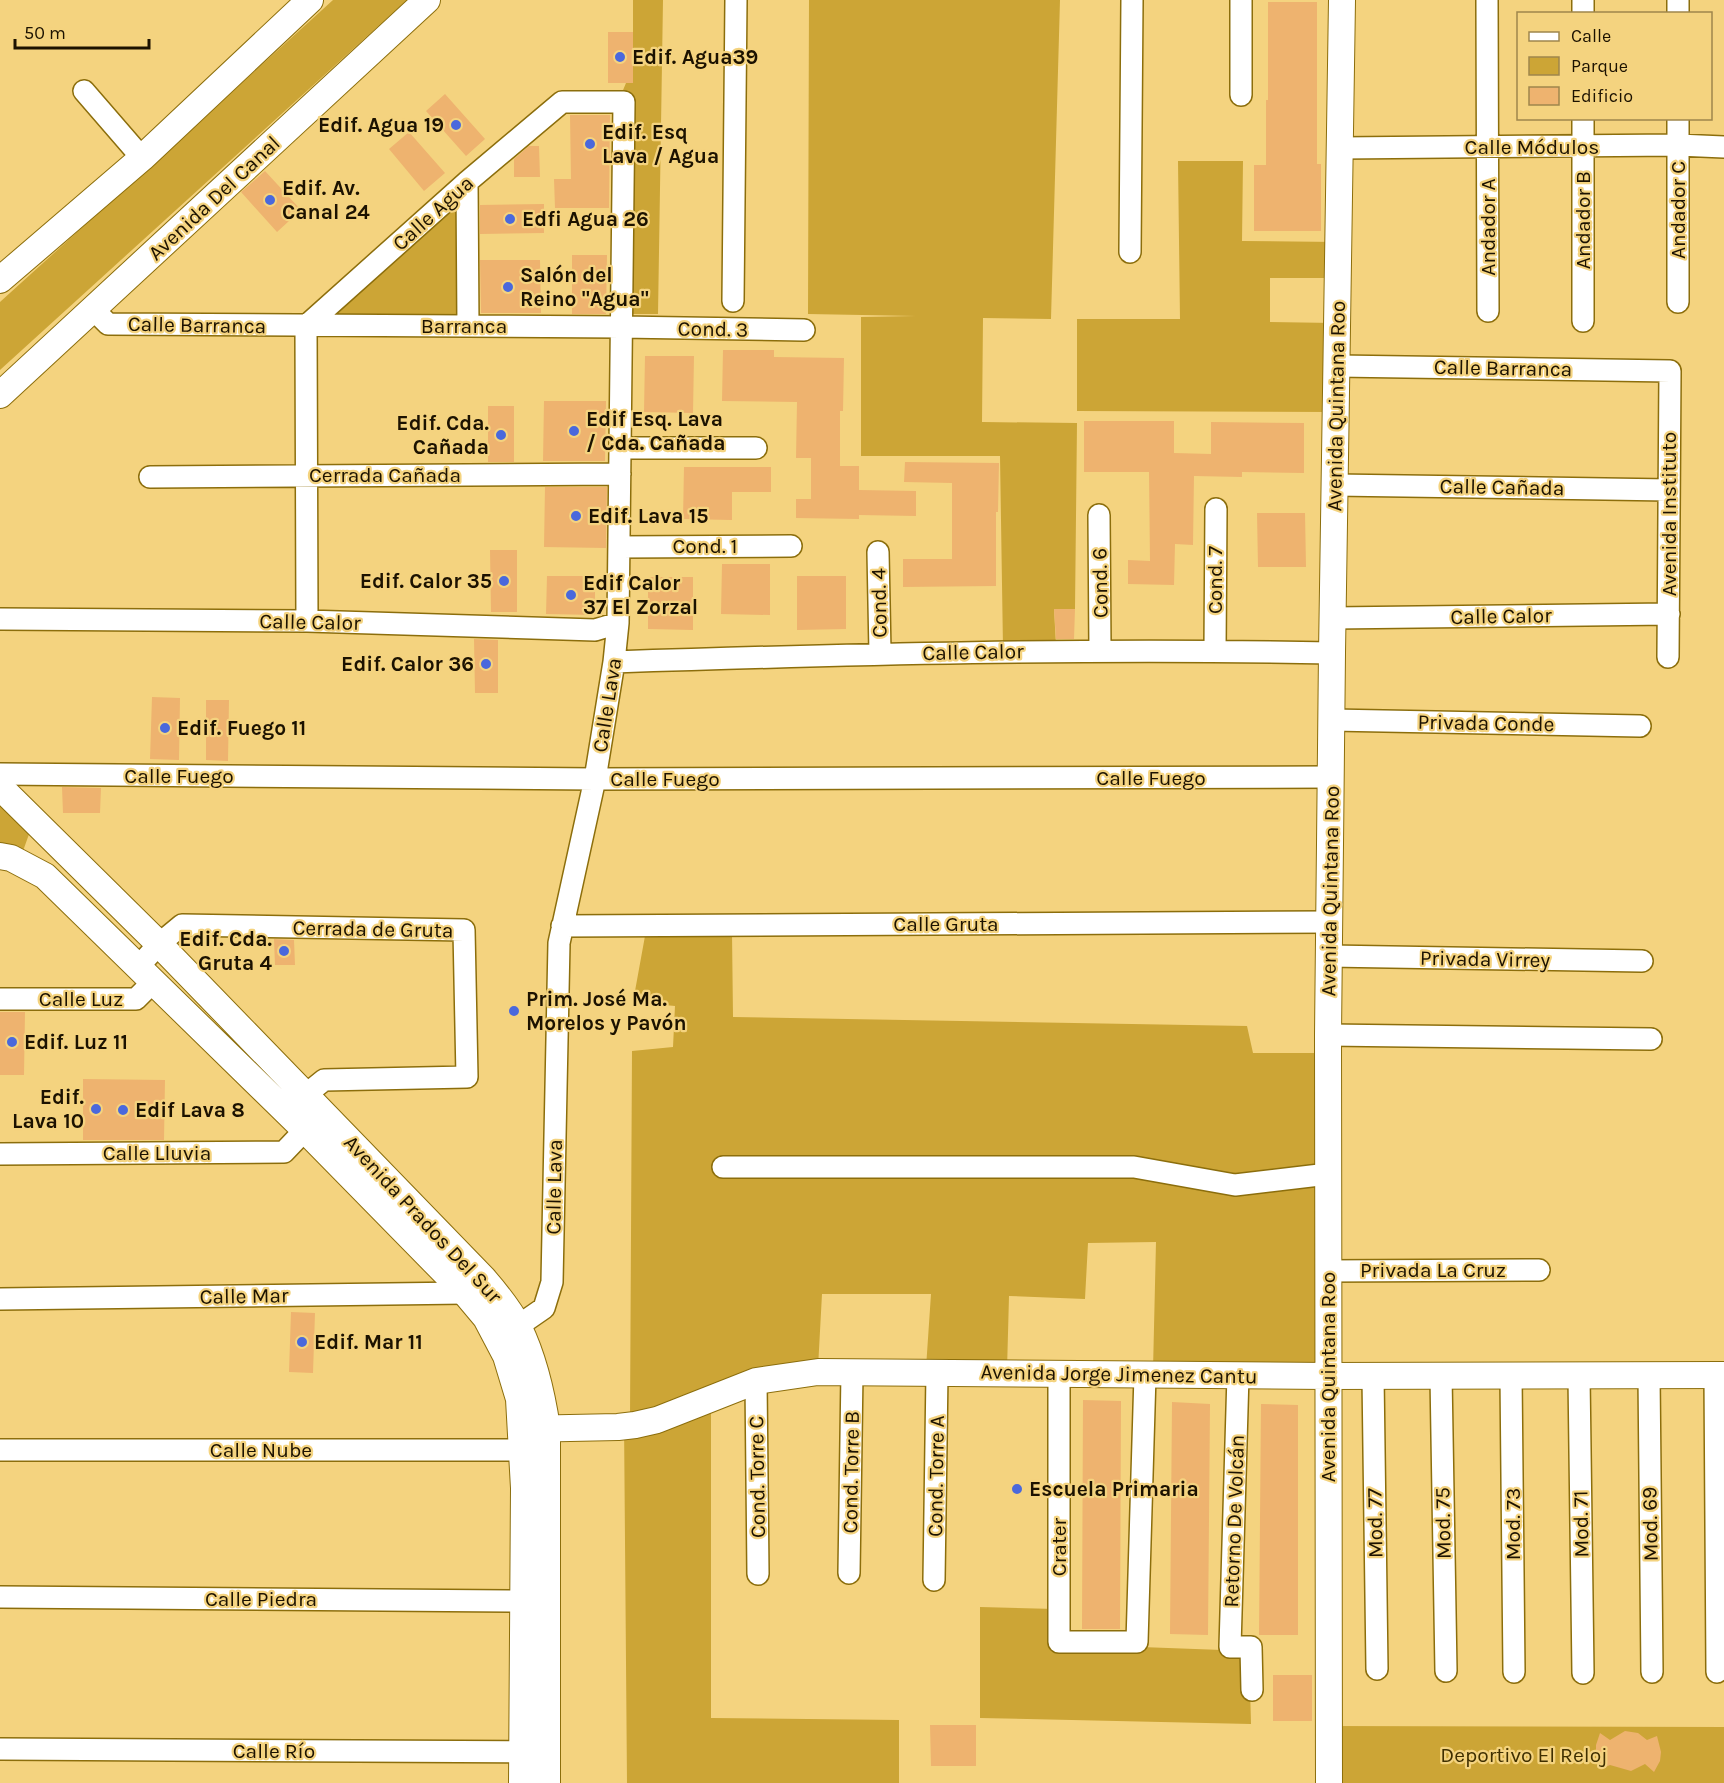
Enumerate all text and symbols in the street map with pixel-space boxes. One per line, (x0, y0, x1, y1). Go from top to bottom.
scale bar (15, 12, 148, 50)
legend (1517, 12, 1712, 120)
text: 50 m (24, 22, 66, 44)
text: Calle (1571, 25, 1611, 47)
place label: Edif. Agua39 (632, 45, 758, 69)
marker: Edif. Agua39 (613, 50, 627, 64)
text: Parque (1571, 55, 1628, 77)
text: Edificio (1571, 85, 1633, 107)
place label: Edif. Agua 19 (318, 113, 444, 137)
marker: Edif. Agua 19 (449, 118, 463, 132)
place label: Edif. Esq Lava / Agua (602, 120, 719, 168)
street label: Avenida Del Canal (143, 131, 285, 265)
street label: Calle Módulos (1465, 135, 1599, 159)
marker: Edif. Esq Lava / Agua (583, 137, 597, 151)
street label: Andador C (1666, 161, 1690, 259)
street label: Calle Agua (388, 171, 478, 255)
street label: Andador B (1571, 171, 1595, 269)
place label: Edif. Av. Canal 24 (282, 176, 370, 224)
street label: Andador A (1476, 178, 1500, 276)
marker: Edif. Av. Canal 24 (263, 193, 277, 207)
place label: Edfi Agua 26 (522, 207, 649, 231)
marker: Edfi Agua 26 (503, 212, 517, 226)
place label: Salón del Reino "Agua" (520, 263, 649, 311)
marker: Salón del Reino "Agua" (501, 280, 515, 294)
street label: Avenida Quintana Roo (1322, 300, 1350, 512)
street label: Calle Barranca (128, 312, 266, 338)
street label: Barranca (421, 314, 507, 338)
street label: Cond. 3 (677, 316, 749, 342)
street label: Calle Barranca (1434, 355, 1572, 381)
place label: Edif Esq. Lava / Cda. Cañada (586, 407, 726, 455)
place label: Edif. Cda. Cañada (396, 411, 489, 459)
marker: Edif Esq. Lava / Cda. Cañada (567, 424, 581, 438)
marker: Edif. Cda. Cañada (494, 428, 508, 442)
street label: Avenida Instituto (1657, 432, 1681, 596)
street label: Cerrada Cañada (309, 463, 461, 487)
street label: Calle Cañada (1439, 474, 1565, 500)
place label: Edif. Lava 15 (588, 504, 709, 528)
marker: Edif. Lava 15 (569, 509, 583, 523)
street label: Cond. 1 (672, 534, 738, 558)
street label: Cond. 7 (1203, 546, 1227, 614)
street label: Cond. 6 (1087, 548, 1113, 618)
street label: Cond. 4 (866, 568, 892, 638)
place label: Edif. Calor 35 (360, 569, 492, 593)
place label: Edif Calor 37 El Zorzal (583, 571, 698, 619)
marker: Edif. Calor 35 (497, 574, 511, 588)
marker: Edif Calor 37 El Zorzal (564, 588, 578, 602)
street label: Calle Calor (1450, 603, 1552, 629)
street label: Calle Calor (259, 609, 361, 635)
street label: Calle Calor (922, 639, 1024, 665)
place label: Edif. Calor 36 (341, 652, 474, 676)
street label: Calle Lava (588, 656, 626, 754)
marker: Edif. Calor 36 (479, 657, 493, 671)
street label: Privada Conde (1417, 710, 1555, 736)
place label: Edif. Fuego 11 (177, 716, 306, 740)
marker: Edif. Fuego 11 (158, 721, 172, 735)
street label: Calle Fuego (124, 764, 234, 788)
street label: Calle Fuego (1096, 766, 1206, 790)
street label: Calle Fuego (610, 767, 720, 791)
street label: Avenida Quintana Roo (1316, 785, 1344, 997)
street label: Calle Gruta (893, 912, 999, 936)
street label: Cerrada de Gruta (292, 916, 454, 942)
place label: Edif. Cda. Gruta 4 (179, 927, 272, 975)
marker: Edif. Cda. Gruta 4 (277, 944, 291, 958)
street label: Privada Virrey (1420, 946, 1551, 972)
street label: Calle Luz (39, 987, 123, 1011)
place label: Prim. José Ma. Morelos y Pavón (526, 987, 687, 1035)
marker: Prim. José Ma. Morelos y Pavón (507, 1004, 521, 1018)
place label: Edif. Luz 11 (24, 1030, 128, 1054)
marker: Edif. Luz 11 (5, 1035, 19, 1049)
place label: Edif. Lava 10 (12, 1085, 84, 1133)
place label: Edif Lava 8 (135, 1098, 245, 1122)
marker: Edif. Lava 10 (89, 1102, 103, 1116)
marker: Edif Lava 8 (116, 1103, 130, 1117)
street label: Avenida Prados Del Sur (339, 1130, 507, 1308)
street label: Calle Lava (541, 1139, 567, 1235)
street label: Calle Lluvia (103, 1141, 211, 1165)
street label: Privada La Cruz (1360, 1258, 1506, 1282)
street label: Avenida Quintana Roo (1316, 1272, 1340, 1482)
street label: Calle Mar (199, 1283, 289, 1309)
place label: Edif. Mar 11 (314, 1330, 423, 1354)
marker: Edif. Mar 11 (295, 1335, 309, 1349)
street label: Avenida Jorge Jimenez Cantu (980, 1360, 1258, 1388)
street label: Cond. Torre B (838, 1411, 864, 1533)
street label: Cond. Torre A (923, 1415, 949, 1537)
street label: Cond. Torre C (744, 1416, 770, 1538)
street label: Retorno De Volcán (1219, 1434, 1249, 1608)
street label: Calle Nube (210, 1438, 312, 1462)
place label: Escuela Primaria (1029, 1477, 1199, 1501)
marker: Escuela Primaria (1010, 1482, 1024, 1496)
street label: Mod. 69 (1637, 1486, 1663, 1562)
street label: Mod. 75 (1430, 1487, 1456, 1559)
street label: Mod. 77 (1362, 1488, 1388, 1558)
street label: Mod. 73 (1501, 1488, 1525, 1560)
street label: Mod. 71 (1568, 1490, 1594, 1558)
street label: Crater (1047, 1517, 1071, 1576)
street label: Calle Piedra (205, 1587, 317, 1611)
street label: Calle Río (233, 1739, 315, 1763)
park label: Deportivo El Reloj (1440, 1743, 1608, 1767)

